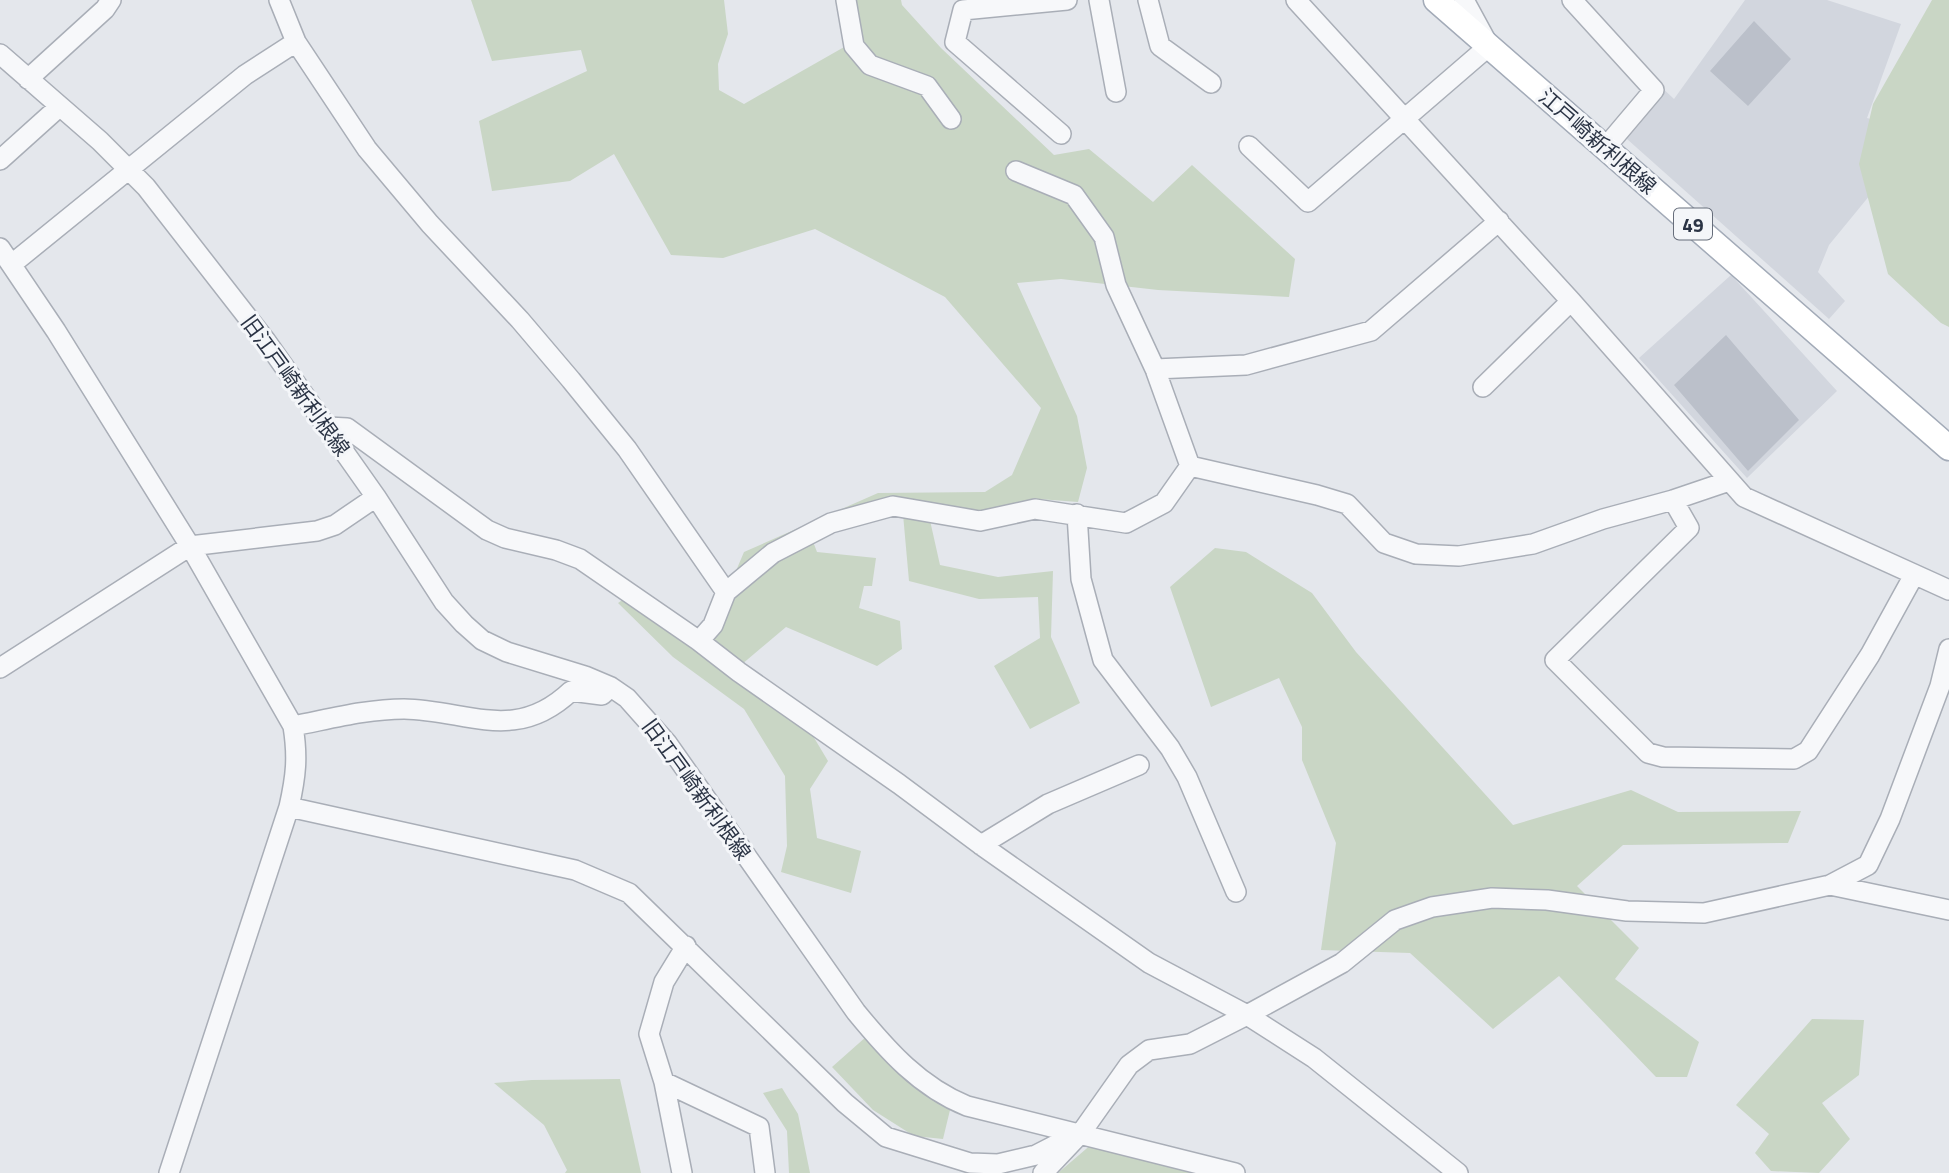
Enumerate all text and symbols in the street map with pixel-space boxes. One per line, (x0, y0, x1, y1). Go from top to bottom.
street label: 江戸崎新利根線 (1532, 81, 1664, 201)
road number: 49 (1674, 208, 1712, 240)
street label: 旧江戸崎新利根線 (234, 308, 358, 462)
street label: 旧江戸崎新利根線 (635, 712, 759, 866)

